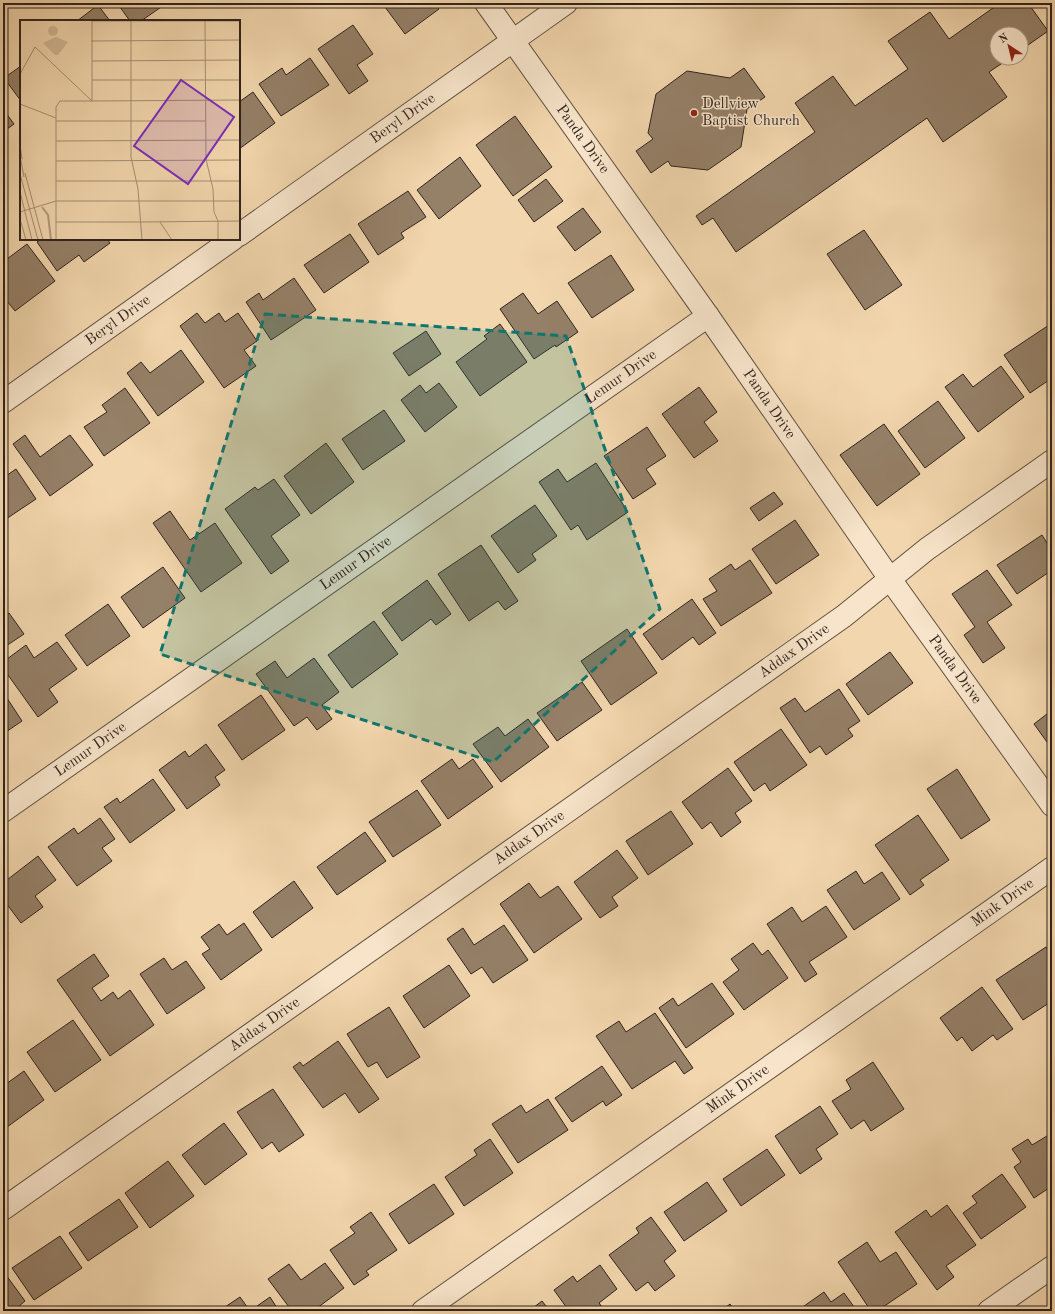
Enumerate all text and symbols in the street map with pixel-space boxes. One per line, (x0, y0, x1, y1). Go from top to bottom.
inset map (20, 20, 240, 240)
north arrow (989, 26, 1029, 66)
text: N (998, 32, 1011, 46)
street label: Beryl Drive (368, 91, 438, 147)
place label: Dellview Baptist Church (702, 97, 800, 129)
street label: Panda Drive (553, 102, 612, 177)
marker: Dellview Baptist Church (689, 108, 699, 118)
street label: Beryl Drive (83, 292, 153, 348)
street label: Lemur Drive (582, 347, 659, 407)
street label: Panda Drive (740, 367, 798, 442)
street label: Lemur Drive (317, 533, 394, 593)
street label: Addax Drive (756, 621, 832, 681)
street label: Panda Drive (925, 632, 985, 707)
street label: Lemur Drive (52, 719, 129, 780)
street label: Addax Drive (491, 808, 567, 868)
street label: Mink Drive (969, 876, 1037, 930)
street label: Addax Drive (226, 995, 303, 1055)
street label: Mink Drive (704, 1062, 772, 1116)

